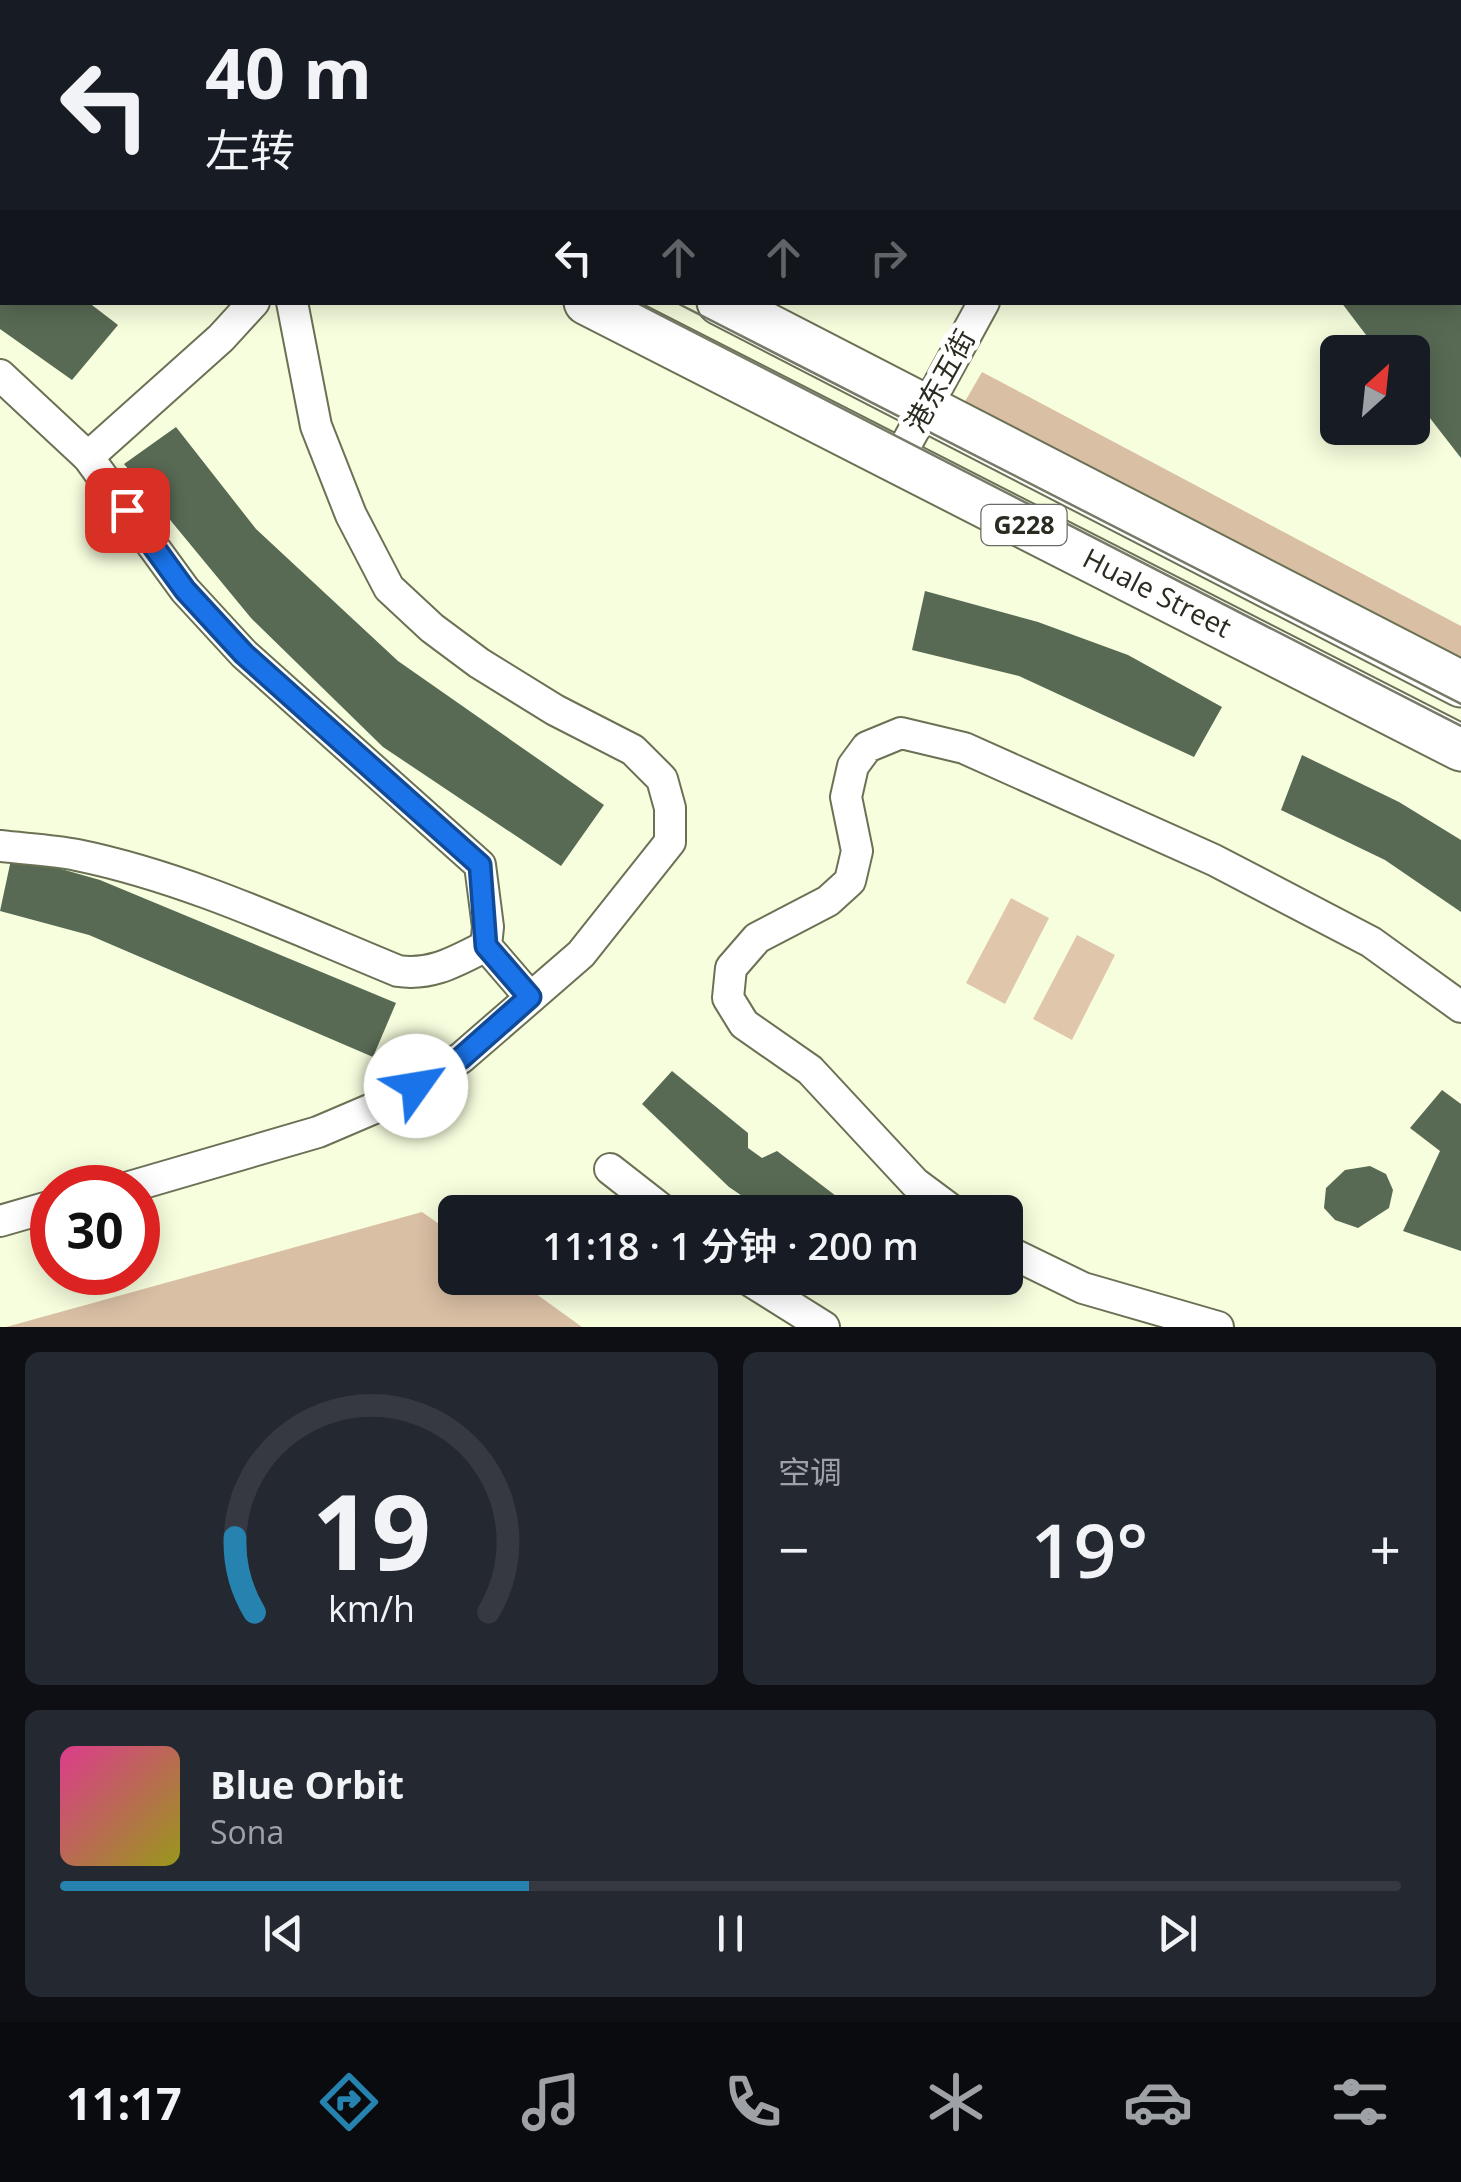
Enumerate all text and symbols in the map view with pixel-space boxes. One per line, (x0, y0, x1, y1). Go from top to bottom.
text: 40 m (205, 24, 372, 120)
icon: left (40, 40, 170, 170)
text: 左转 (205, 119, 295, 180)
icon: left (546, 230, 601, 285)
icon: ahead (651, 230, 706, 285)
icon: ahead (756, 230, 811, 285)
icon: right (861, 230, 916, 285)
street label: 港东五街 (895, 322, 983, 439)
north arrow (1320, 335, 1430, 445)
map controls (1320, 335, 1430, 445)
pin (85, 468, 170, 553)
icon: arrive (100, 483, 155, 538)
road number: G228 (982, 505, 1066, 545)
street label: Huale Street (1077, 538, 1238, 646)
position arrow (364, 1034, 468, 1138)
speed limit sign: 30 (30, 1165, 160, 1295)
text: 11:18 · 1 分钟 · 200 m (542, 1219, 919, 1271)
text: 空调 (778, 1450, 842, 1493)
text: 19 (312, 1459, 431, 1600)
text: 19° (1031, 1498, 1148, 1600)
text: − (778, 1511, 809, 1586)
text: + (1370, 1511, 1401, 1586)
text: km/h (328, 1584, 415, 1632)
text: Blue Orbit (210, 1758, 404, 1810)
text: Sona (210, 1810, 284, 1853)
icon: previous (256, 1906, 311, 1961)
icon: pause (703, 1906, 758, 1961)
icon: next (1150, 1906, 1205, 1961)
icon: directions (314, 2067, 384, 2137)
icon: music (516, 2067, 586, 2137)
icon: phone (718, 2067, 788, 2137)
icon: climate (921, 2067, 991, 2137)
icon: car (1123, 2067, 1193, 2137)
icon: filters (1325, 2067, 1395, 2137)
text: 11:17 (66, 2072, 182, 2133)

